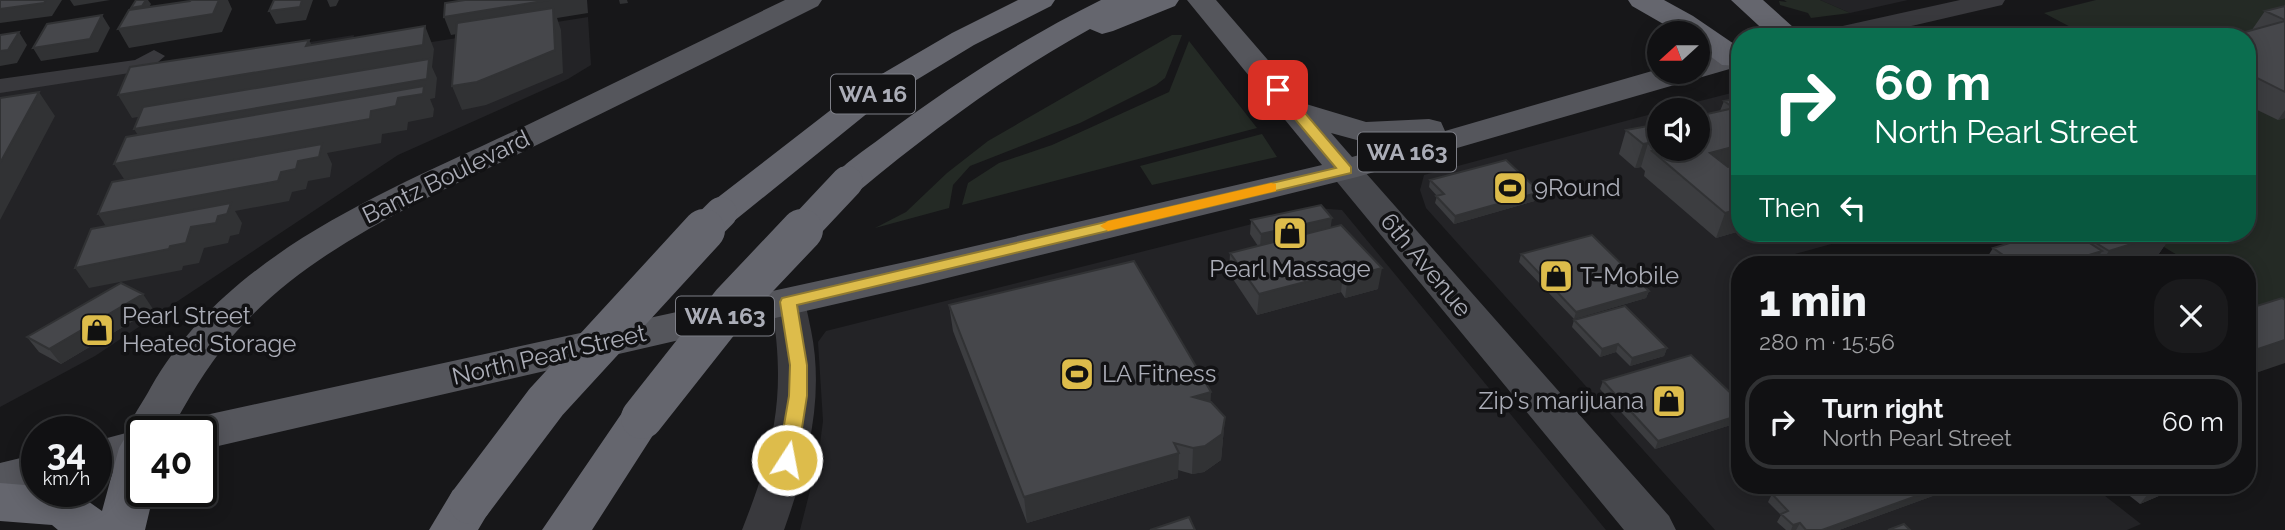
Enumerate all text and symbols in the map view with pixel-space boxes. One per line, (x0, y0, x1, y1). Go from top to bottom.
north arrow (1647, 21, 1710, 84)
map controls (1647, 21, 1710, 161)
text: 60 m (1874, 54, 1991, 111)
icon: right (1759, 56, 1850, 147)
pin (1248, 60, 1308, 120)
icon: arrive (1259, 71, 1297, 109)
road number: WA 16 (831, 74, 915, 114)
button: sound (1647, 98, 1710, 161)
text: North Pearl Street (1874, 113, 2138, 150)
street label: Bantz Boulevard (358, 124, 534, 230)
road number: WA 163 (1358, 132, 1456, 172)
sports icon: 9Round (1491, 169, 1529, 207)
place label: 9Round (1534, 173, 1621, 202)
icon: left (1834, 189, 1872, 227)
text: Then (1759, 193, 1820, 223)
street label: 6th Avenue (1375, 207, 1478, 322)
shop icon: Pearl Massage (1271, 214, 1309, 252)
place label: Pearl Massage (1209, 254, 1371, 283)
shop icon: T-Mobile (1537, 257, 1575, 295)
place label: T-Mobile (1580, 261, 1679, 290)
text: 1 min (1759, 277, 1867, 326)
button: close (2154, 279, 2228, 353)
road number: WA 163 (676, 296, 774, 336)
place label: Pearl Street Heated Storage (122, 301, 296, 358)
shop icon: Pearl Street Heated Storage (78, 311, 116, 349)
street label: North Pearl Street (449, 318, 649, 391)
text: 280 m · 15:56 (1759, 328, 1895, 355)
sports icon: LA Fitness (1058, 355, 1096, 393)
place label: LA Fitness (1102, 359, 1216, 388)
shop icon: Zip's marijuana (1650, 382, 1688, 420)
place label: Zip's marijuana (1479, 386, 1644, 415)
text: Turn right (1822, 394, 1943, 424)
icon: right (1763, 403, 1801, 441)
text: 60 m (2162, 407, 2224, 437)
speed limit sign: 40 (126, 416, 217, 507)
position arrow (750, 423, 824, 497)
text: North Pearl Street (1822, 424, 2012, 451)
text: 34 (47, 432, 86, 473)
text: km/h (43, 468, 90, 489)

